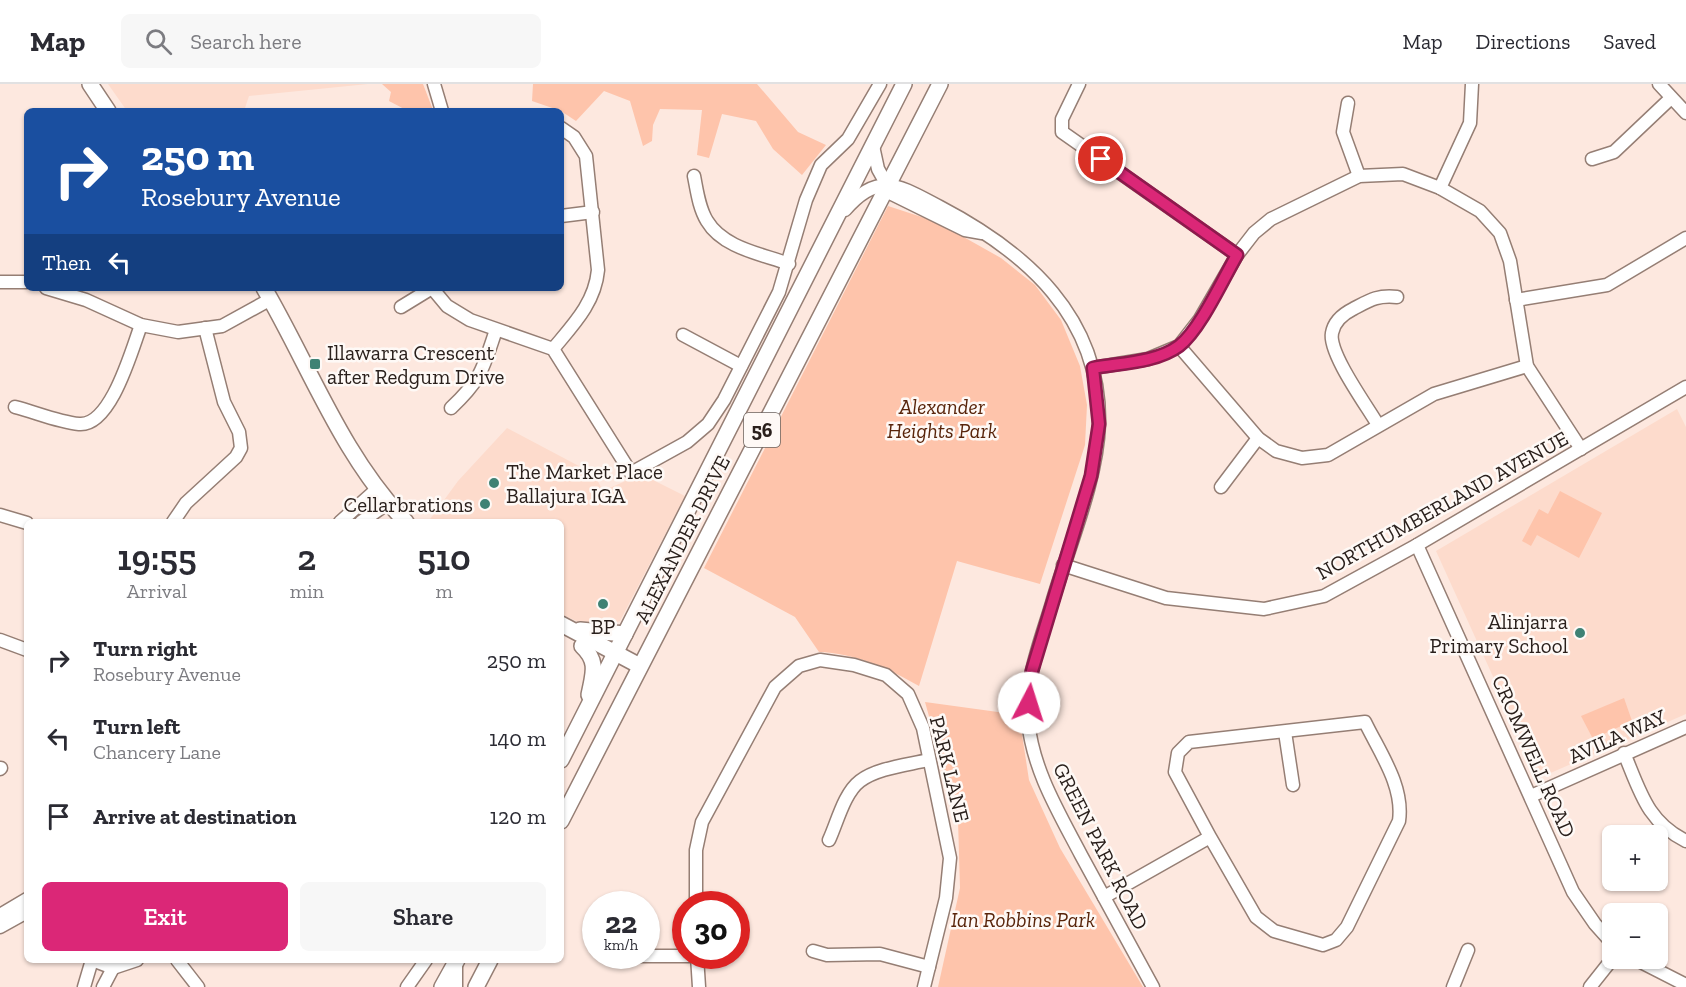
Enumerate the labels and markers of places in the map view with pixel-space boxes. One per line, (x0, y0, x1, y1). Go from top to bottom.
pin (1075, 133, 1126, 184)
place label: Illawarra Crescent after Redgum Drive (327, 340, 505, 389)
marker: Illawarra Crescent after Redgum Drive (308, 357, 322, 371)
place label: The Market Place Ballajura IGA (506, 459, 663, 509)
marker: The Market Place Ballajura IGA (487, 476, 501, 490)
place label: Cellarbrations (344, 492, 473, 517)
marker: Cellarbrations (478, 497, 492, 511)
marker: BP (596, 597, 610, 611)
place label: Alinjarra Primary School (1429, 609, 1568, 658)
place label: BP (591, 614, 615, 639)
marker: Alinjarra Primary School (1573, 626, 1587, 640)

